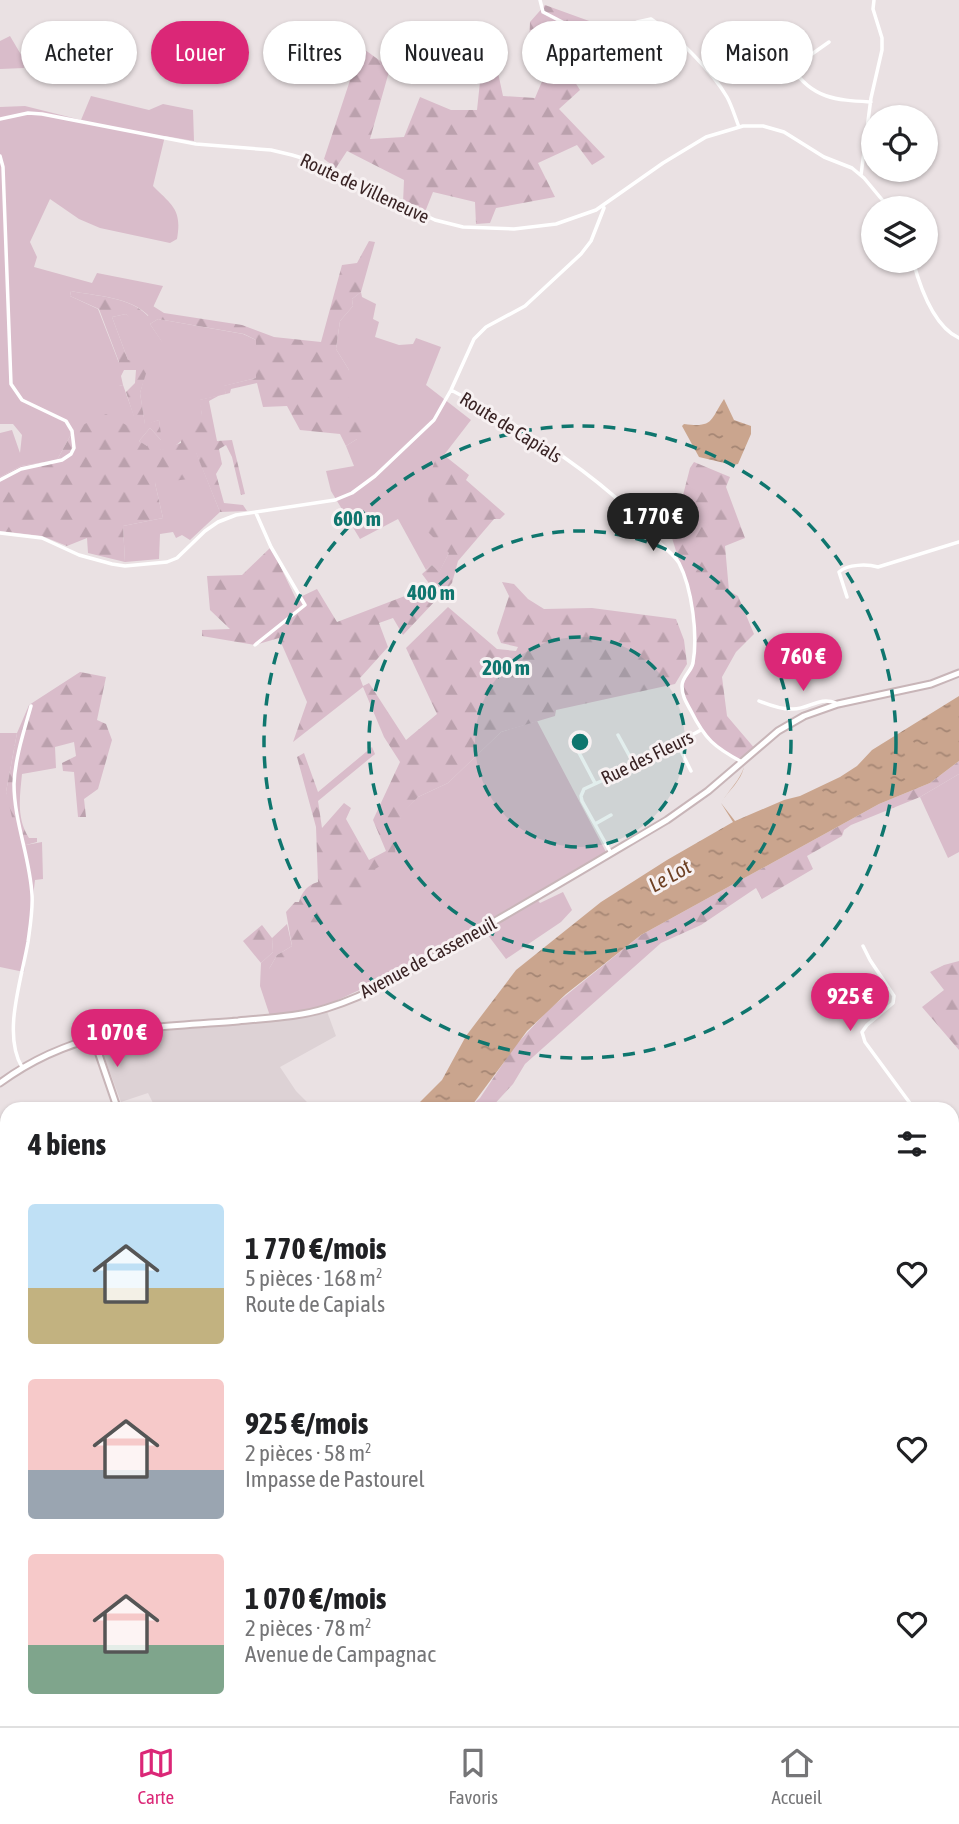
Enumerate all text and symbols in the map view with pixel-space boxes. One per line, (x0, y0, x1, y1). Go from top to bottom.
chip: Acheter (21, 21, 137, 84)
chip: Louer (151, 21, 249, 84)
chip: Filtres (263, 21, 366, 84)
chip: Nouveau (380, 21, 508, 84)
chip: Appartement (522, 21, 687, 84)
chip: Maison (701, 21, 813, 84)
map controls (861, 105, 938, 273)
button: locate (861, 105, 938, 182)
street label: Route de Villeneuve (297, 148, 433, 228)
button: layers (861, 196, 938, 273)
street label: Route de Capials (456, 387, 566, 467)
pin: 1 770 € (588, 494, 718, 553)
text: 1 770 € (623, 503, 683, 529)
text: 600 m (333, 506, 381, 530)
text: 400 m (406, 580, 455, 604)
pin: 760 € (754, 634, 852, 693)
text: 760 € (780, 643, 826, 669)
text: 200 m (482, 655, 530, 679)
street label: Rue des Fleurs (597, 725, 697, 789)
centre of rings (568, 730, 592, 754)
water label: Le Lot (644, 854, 695, 896)
street label: Avenue de Casseneuil (356, 912, 500, 1002)
pin: 925 € (801, 974, 899, 1033)
text: 925 € (827, 983, 873, 1009)
pin: 1 070 € (52, 1010, 182, 1069)
text: 1 070 € (87, 1019, 147, 1045)
icon: filters (893, 1125, 931, 1163)
text: 4 biens (28, 1127, 106, 1161)
text: 1 770 €/mois (245, 1231, 386, 1265)
icon: home (84, 1232, 168, 1316)
icon: heart (893, 1255, 931, 1293)
text: 5 pièces · 168 m² (245, 1265, 382, 1291)
text: Route de Capials (245, 1291, 385, 1317)
text: 925 €/mois (245, 1406, 368, 1440)
icon: home (84, 1407, 168, 1491)
icon: heart (893, 1430, 931, 1468)
text: 2 pièces · 58 m² (245, 1440, 372, 1466)
text: Impasse de Pastourel (245, 1466, 425, 1492)
text: 1 070 €/mois (245, 1581, 386, 1615)
icon: home (84, 1582, 168, 1666)
icon: heart (893, 1605, 931, 1643)
text: 2 pièces · 78 m² (245, 1615, 372, 1641)
text: Avenue de Campagnac (245, 1641, 436, 1667)
tab: Carte (137, 1744, 175, 1808)
tab: Favoris (449, 1744, 498, 1808)
tab: Accueil (772, 1744, 822, 1808)

